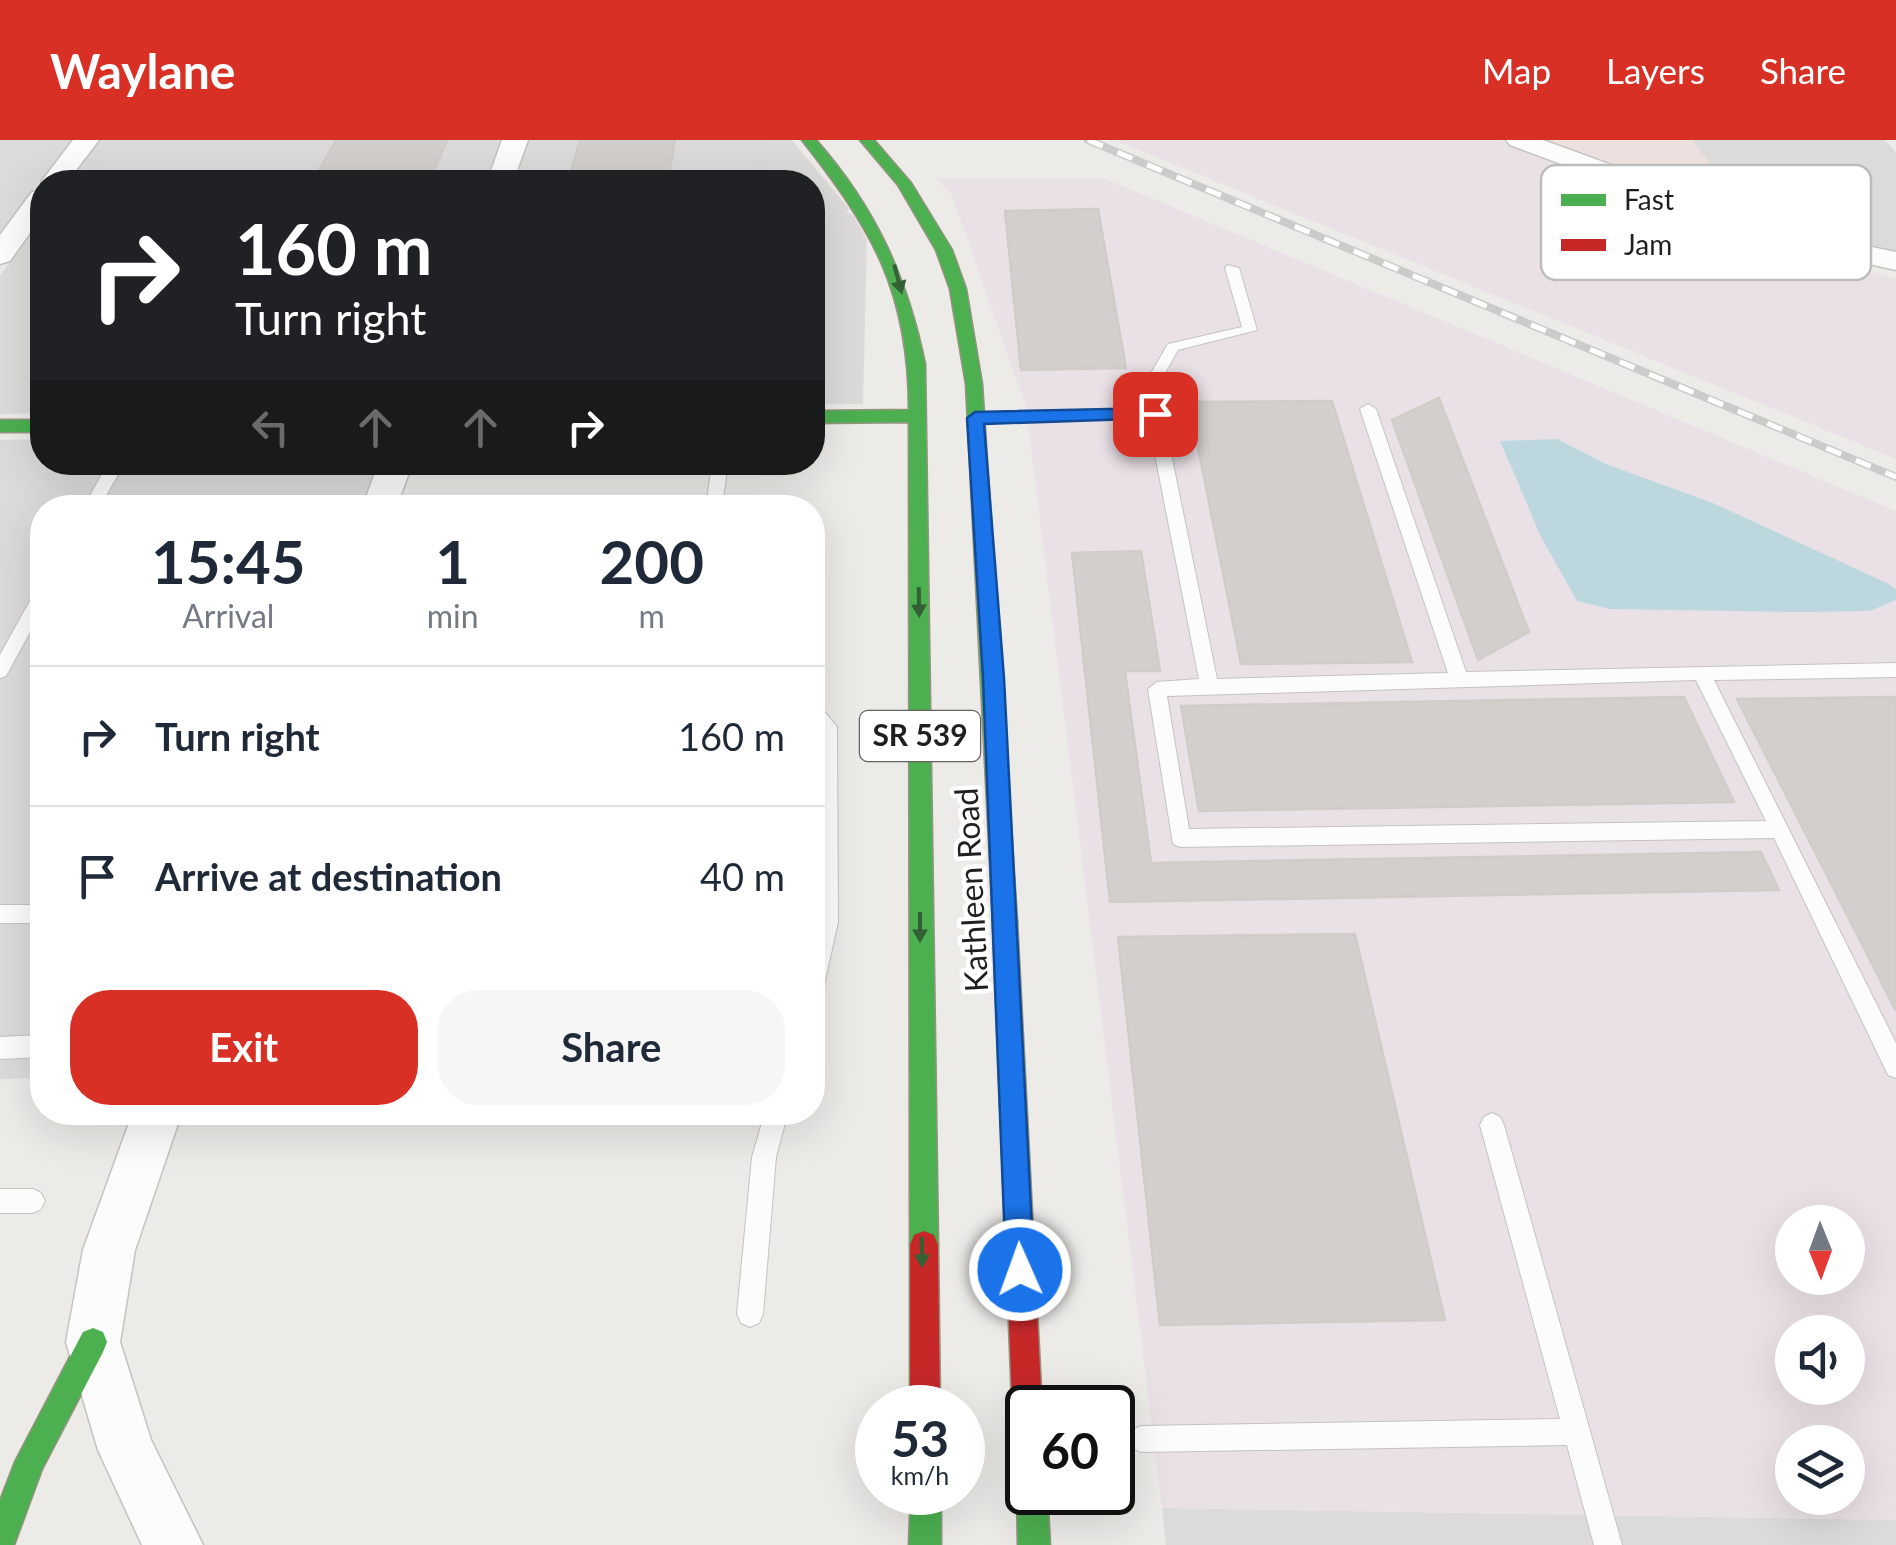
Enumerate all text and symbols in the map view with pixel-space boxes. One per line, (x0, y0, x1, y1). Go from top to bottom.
text: Waylane (50, 42, 235, 99)
text: Map (1482, 49, 1551, 91)
text: Layers (1606, 49, 1705, 91)
text: Share (1760, 49, 1846, 91)
legend (1541, 165, 1871, 280)
text: Fast (1624, 182, 1674, 216)
text: 160 m (235, 206, 432, 290)
icon: right (70, 210, 200, 340)
text: Jam (1624, 227, 1672, 261)
one-way arrow (891, 264, 907, 295)
text: Turn right (235, 291, 426, 345)
pin (1113, 372, 1198, 457)
icon: arrive (1128, 387, 1183, 442)
icon: left (243, 400, 298, 455)
icon: ahead (348, 400, 403, 455)
icon: ahead (453, 400, 508, 455)
icon: right (558, 400, 613, 455)
text: 15:45 (151, 525, 306, 597)
text: 1 (435, 525, 470, 597)
text: 200 (600, 525, 704, 597)
one-way arrow (911, 586, 927, 618)
text: Arrival (182, 596, 274, 635)
text: min (427, 596, 479, 635)
text: m (639, 596, 665, 635)
icon: right (70, 709, 125, 764)
road number: SR 539 (860, 711, 980, 761)
text: Turn right (155, 713, 320, 759)
text: 160 m (678, 713, 785, 759)
street label: Kathleen Road (946, 787, 995, 993)
icon: arrive (70, 849, 125, 904)
text: Arrive at destination (155, 853, 502, 899)
text: 40 m (700, 853, 785, 899)
one-way arrow (912, 911, 928, 943)
button: Exit (70, 990, 418, 1105)
button: Share (438, 990, 785, 1105)
north arrow (1775, 1205, 1865, 1295)
map controls (1775, 1205, 1865, 1515)
position arrow (968, 1218, 1072, 1322)
one-way arrow (914, 1236, 930, 1268)
button: sound (1775, 1315, 1865, 1405)
speed limit sign: 60 (1005, 1385, 1135, 1515)
text: 53 (891, 1408, 949, 1468)
button: layers (1775, 1425, 1865, 1515)
text: km/h (891, 1460, 949, 1490)

